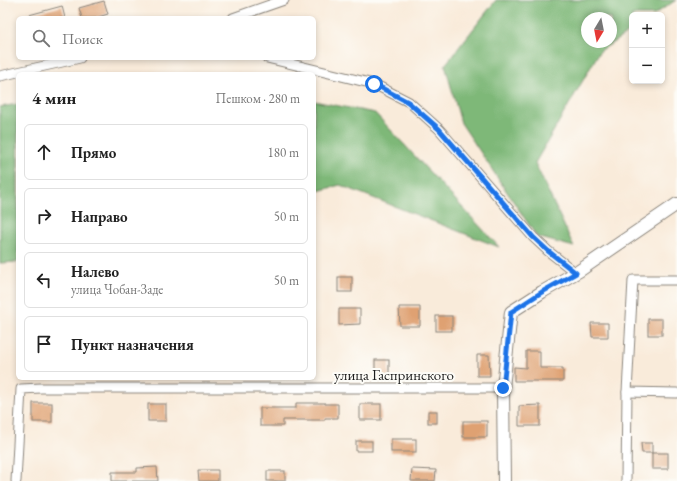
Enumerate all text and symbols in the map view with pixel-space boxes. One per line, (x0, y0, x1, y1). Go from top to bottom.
north arrow (581, 12, 617, 48)
map controls (629, 12, 665, 84)
button: + (629, 12, 665, 48)
search box (16, 16, 316, 60)
icon: search (30, 27, 52, 49)
text: Поиск (62, 29, 103, 48)
button: − (629, 48, 665, 84)
route start (365, 75, 383, 93)
text: 4 мин (32, 87, 76, 109)
text: Пешком · 280 m (216, 90, 300, 107)
icon: ahead (33, 141, 55, 163)
text: Прямо (71, 143, 116, 162)
text: 180 m (268, 144, 299, 161)
icon: right (33, 205, 55, 227)
text: Направо (71, 207, 128, 226)
text: 50 m (274, 208, 299, 225)
text: Налево (71, 262, 119, 281)
icon: left (33, 269, 55, 291)
text: 50 m (274, 272, 299, 289)
text: улица Чобан-Заде (71, 281, 163, 298)
icon: arrive (33, 333, 55, 355)
text: Пункт назначения (71, 335, 194, 354)
street label: улица Гаспринского (334, 365, 454, 384)
route end (494, 379, 512, 397)

